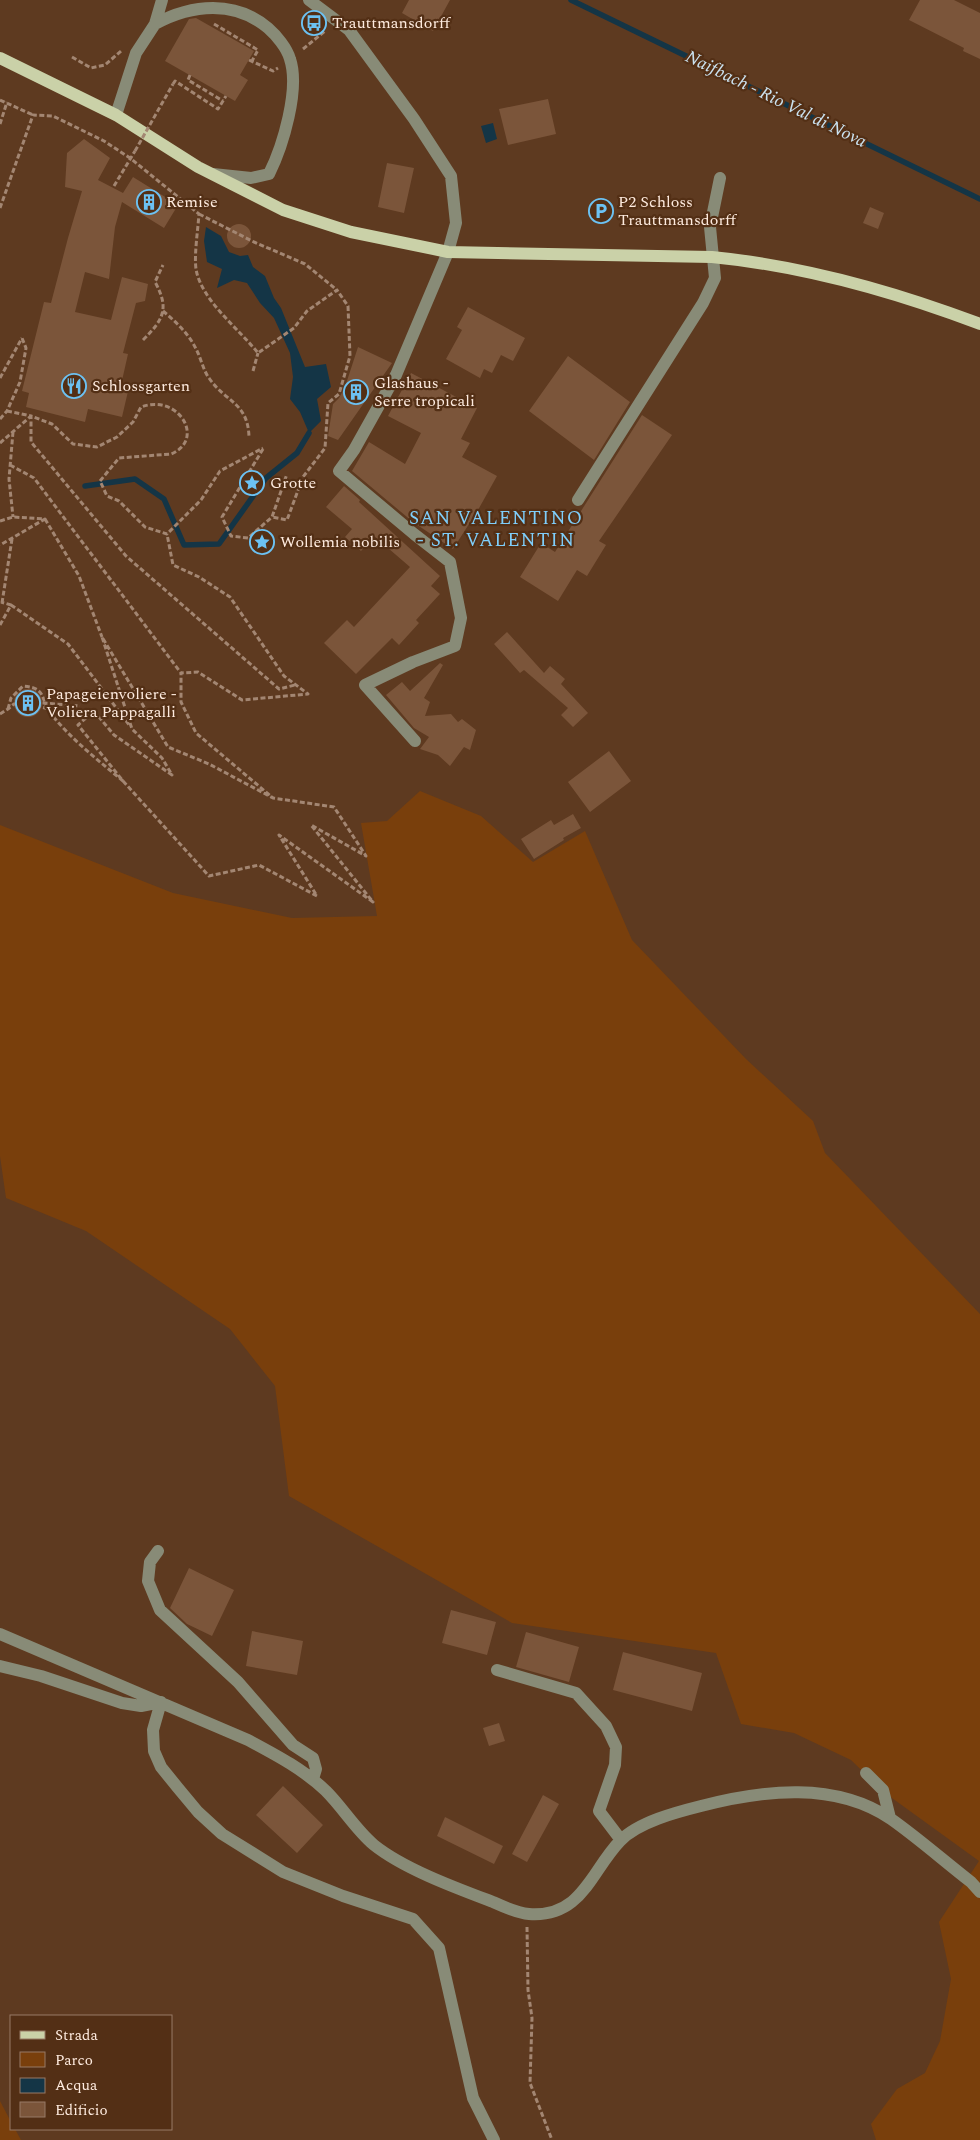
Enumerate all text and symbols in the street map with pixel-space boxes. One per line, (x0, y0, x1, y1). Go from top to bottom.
bus stop icon: Trauttmansdorff (301, 10, 327, 36)
place label: Trauttmansdorff (332, 11, 451, 35)
water label: Naifbach - Rio Val di Nova (681, 43, 871, 155)
building icon: Remise (136, 189, 162, 215)
place label: Remise (166, 190, 218, 214)
place label: P2 Schloss Trauttmansdorff (618, 190, 737, 232)
parking icon: P2 Schloss Trauttmansdorff (588, 198, 614, 224)
place label: Glashaus - Serre tropicali (374, 371, 475, 413)
restaurant icon: Schlossgarten (61, 373, 87, 399)
place label: Schlossgarten (92, 374, 190, 398)
building icon: Glashaus - Serre tropicali (343, 379, 369, 405)
place icon: Grotte (239, 470, 265, 496)
place label: Grotte (270, 471, 316, 495)
district label: SAN VALENTINO - ST. VALENTIN (409, 504, 583, 555)
place icon: Wollemia nobilis (249, 529, 275, 555)
place label: Wollemia nobilis (280, 530, 400, 554)
place label: Papageienvoliere - Voliera Pappagalli (46, 682, 177, 724)
building icon: Papageienvoliere - Voliera Pappagalli (15, 690, 41, 716)
legend (10, 2015, 172, 2130)
text: Strada (55, 2024, 98, 2047)
text: Parco (55, 2049, 93, 2072)
text: Acqua (55, 2074, 98, 2097)
text: Edificio (55, 2099, 108, 2122)

